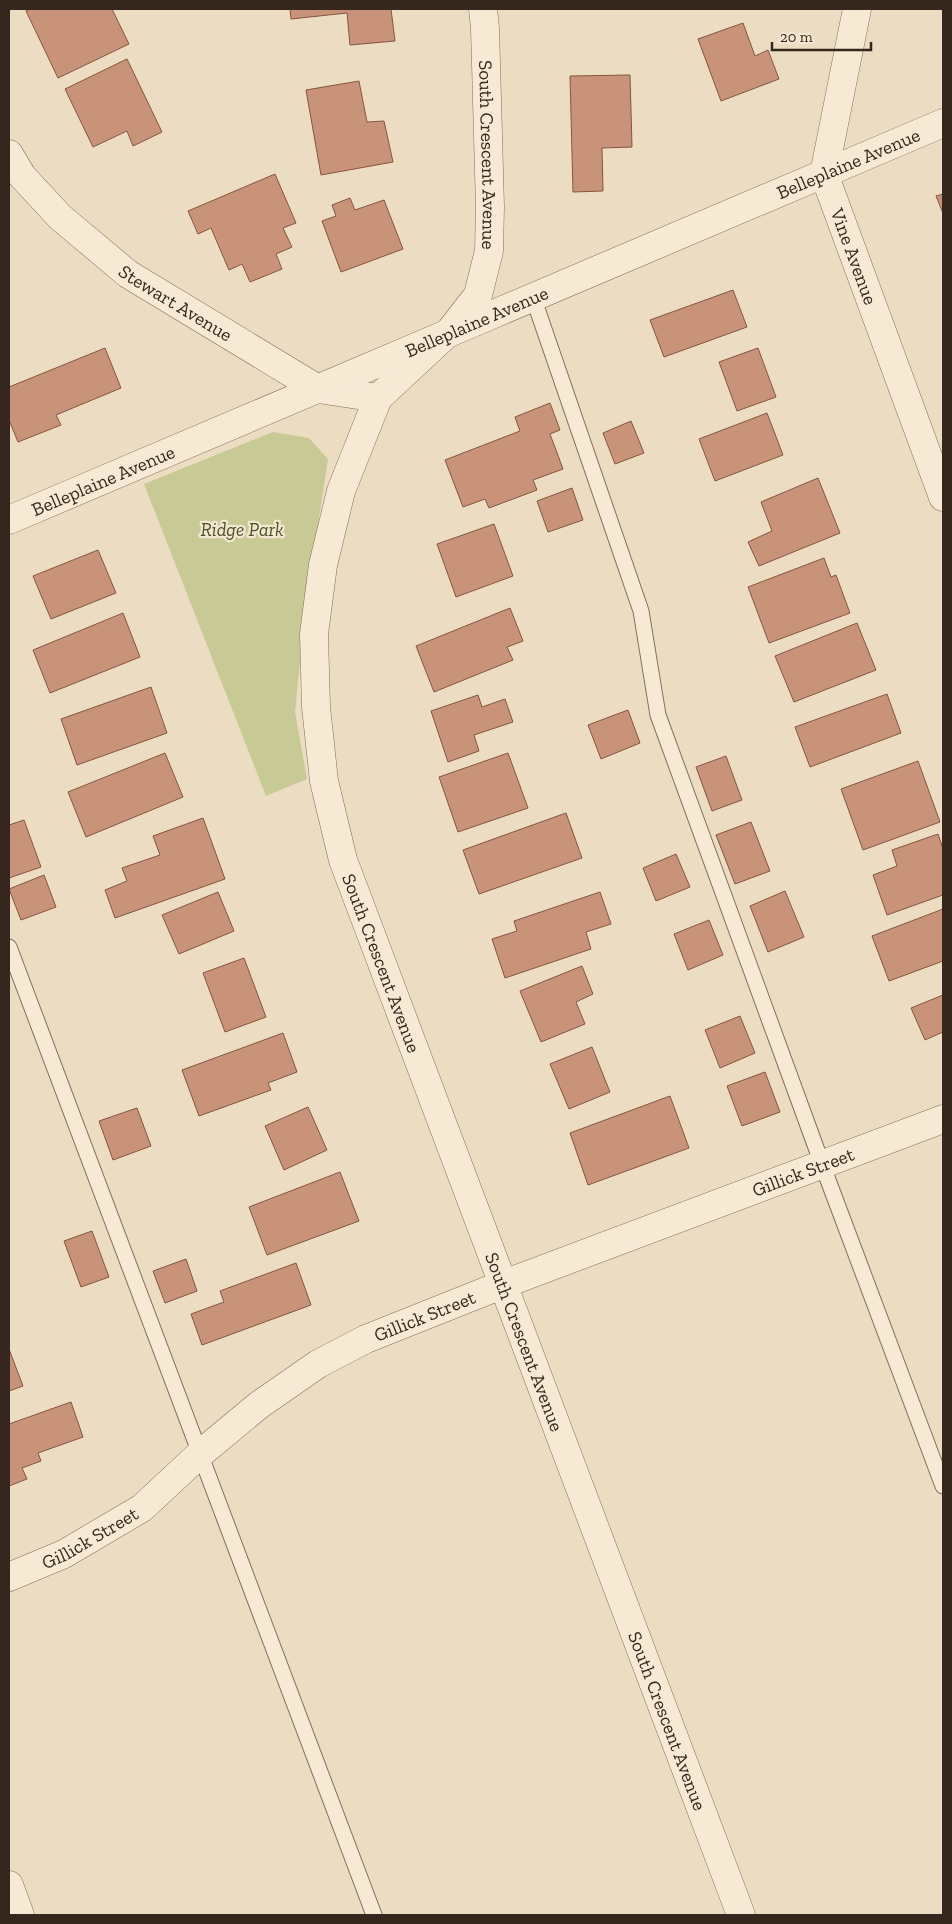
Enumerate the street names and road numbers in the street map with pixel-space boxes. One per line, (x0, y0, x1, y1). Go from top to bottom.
street label: South Crescent Avenue (474, 60, 502, 250)
street label: Belleplaine Avenue (773, 123, 923, 204)
street label: Vine Avenue (826, 204, 883, 308)
street label: Stewart Avenue (114, 260, 237, 346)
street label: Belleplaine Avenue (402, 281, 552, 362)
street label: Belleplaine Avenue (28, 440, 178, 521)
street label: South Crescent Avenue (338, 870, 426, 1056)
street label: Gillick Street (749, 1142, 857, 1201)
street label: South Crescent Avenue (481, 1249, 569, 1435)
street label: Gillick Street (370, 1285, 478, 1346)
street label: Gillick Street (38, 1501, 142, 1574)
street label: South Crescent Avenue (623, 1628, 712, 1814)

